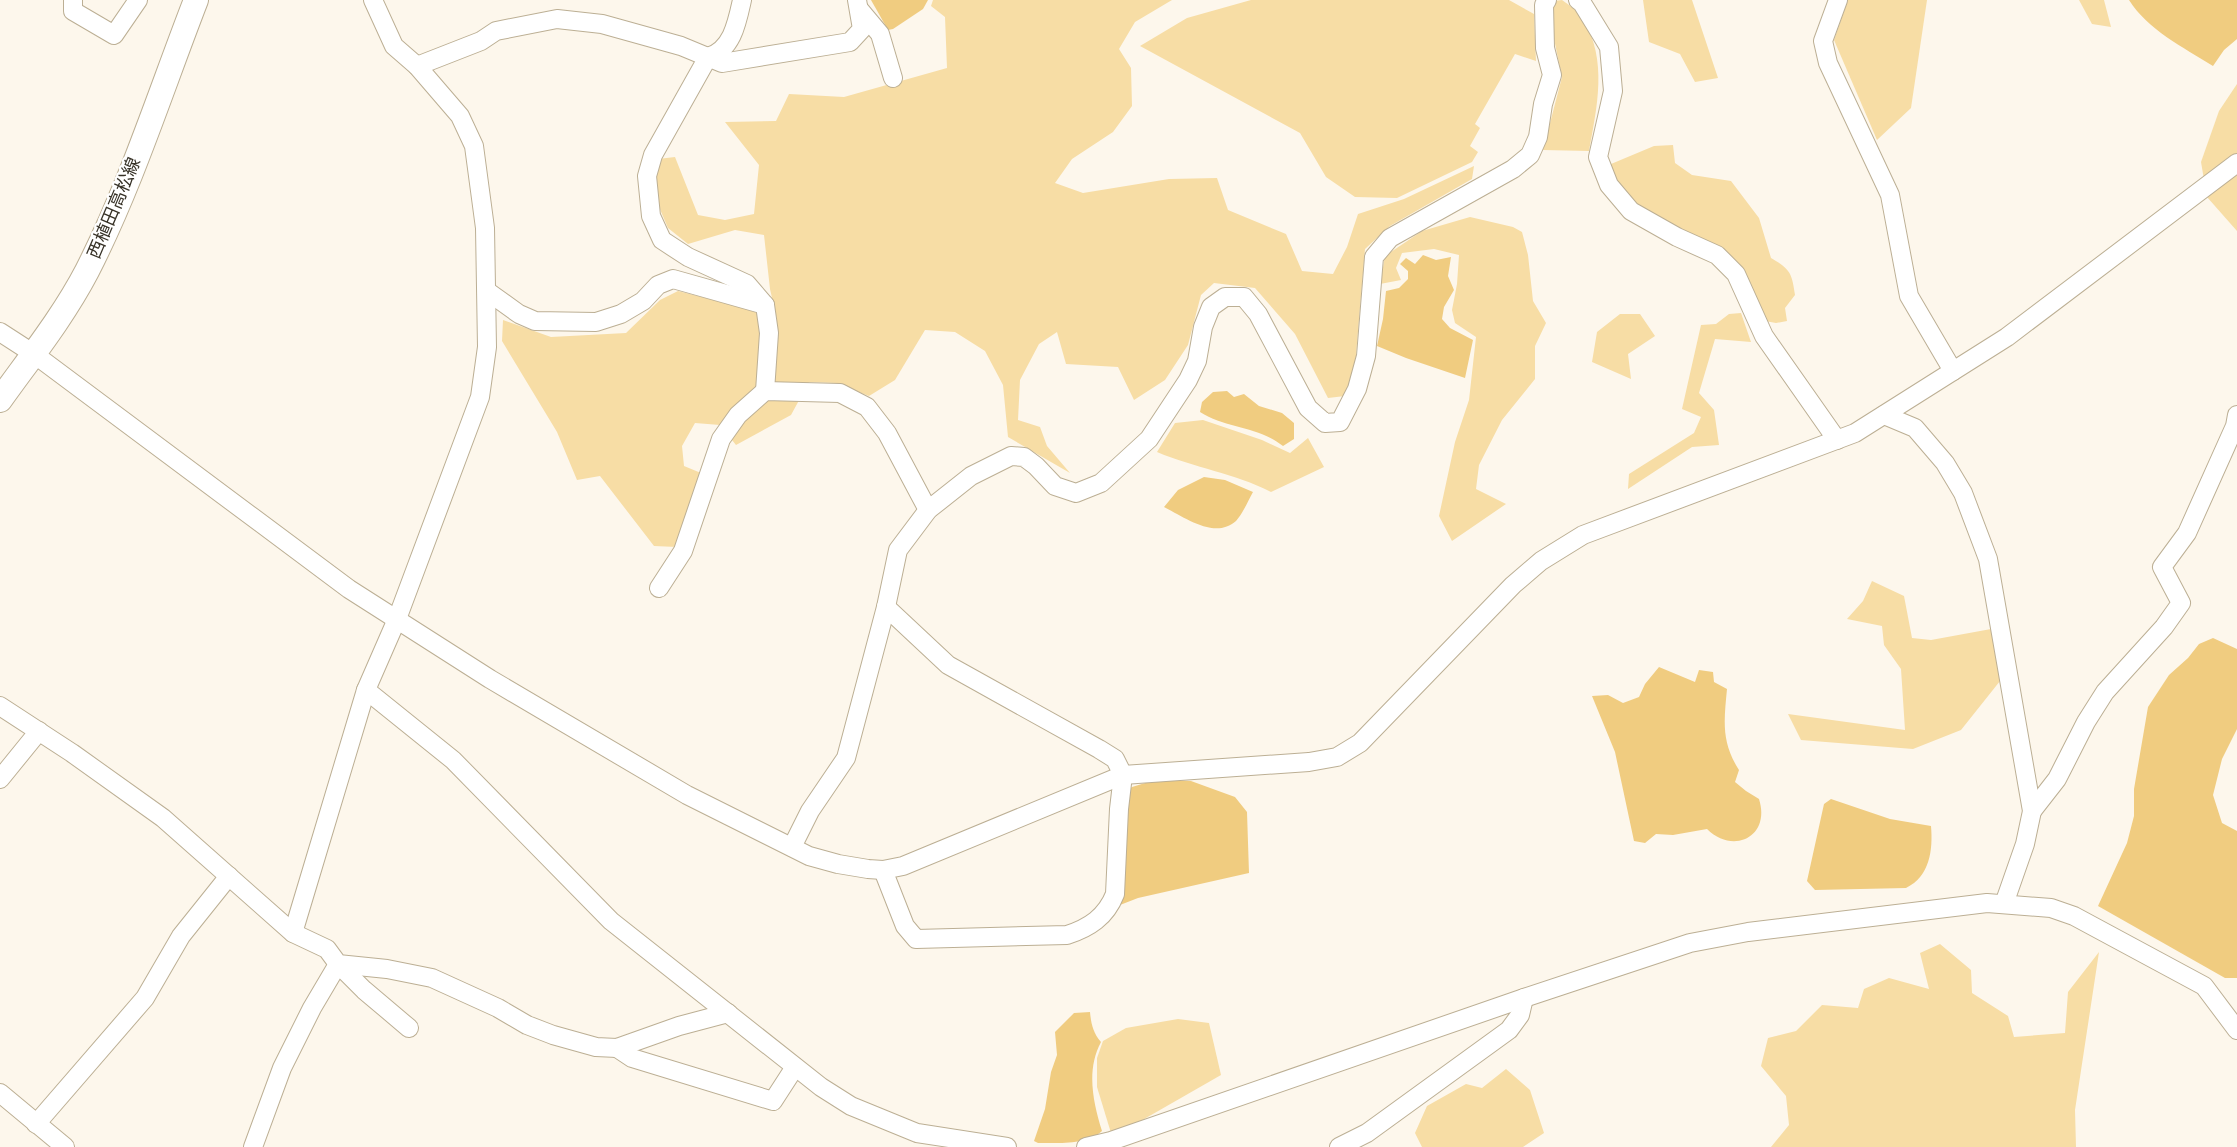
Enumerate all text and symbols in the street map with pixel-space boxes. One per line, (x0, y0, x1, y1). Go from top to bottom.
street label: 西植田高松線 (82, 154, 145, 262)

